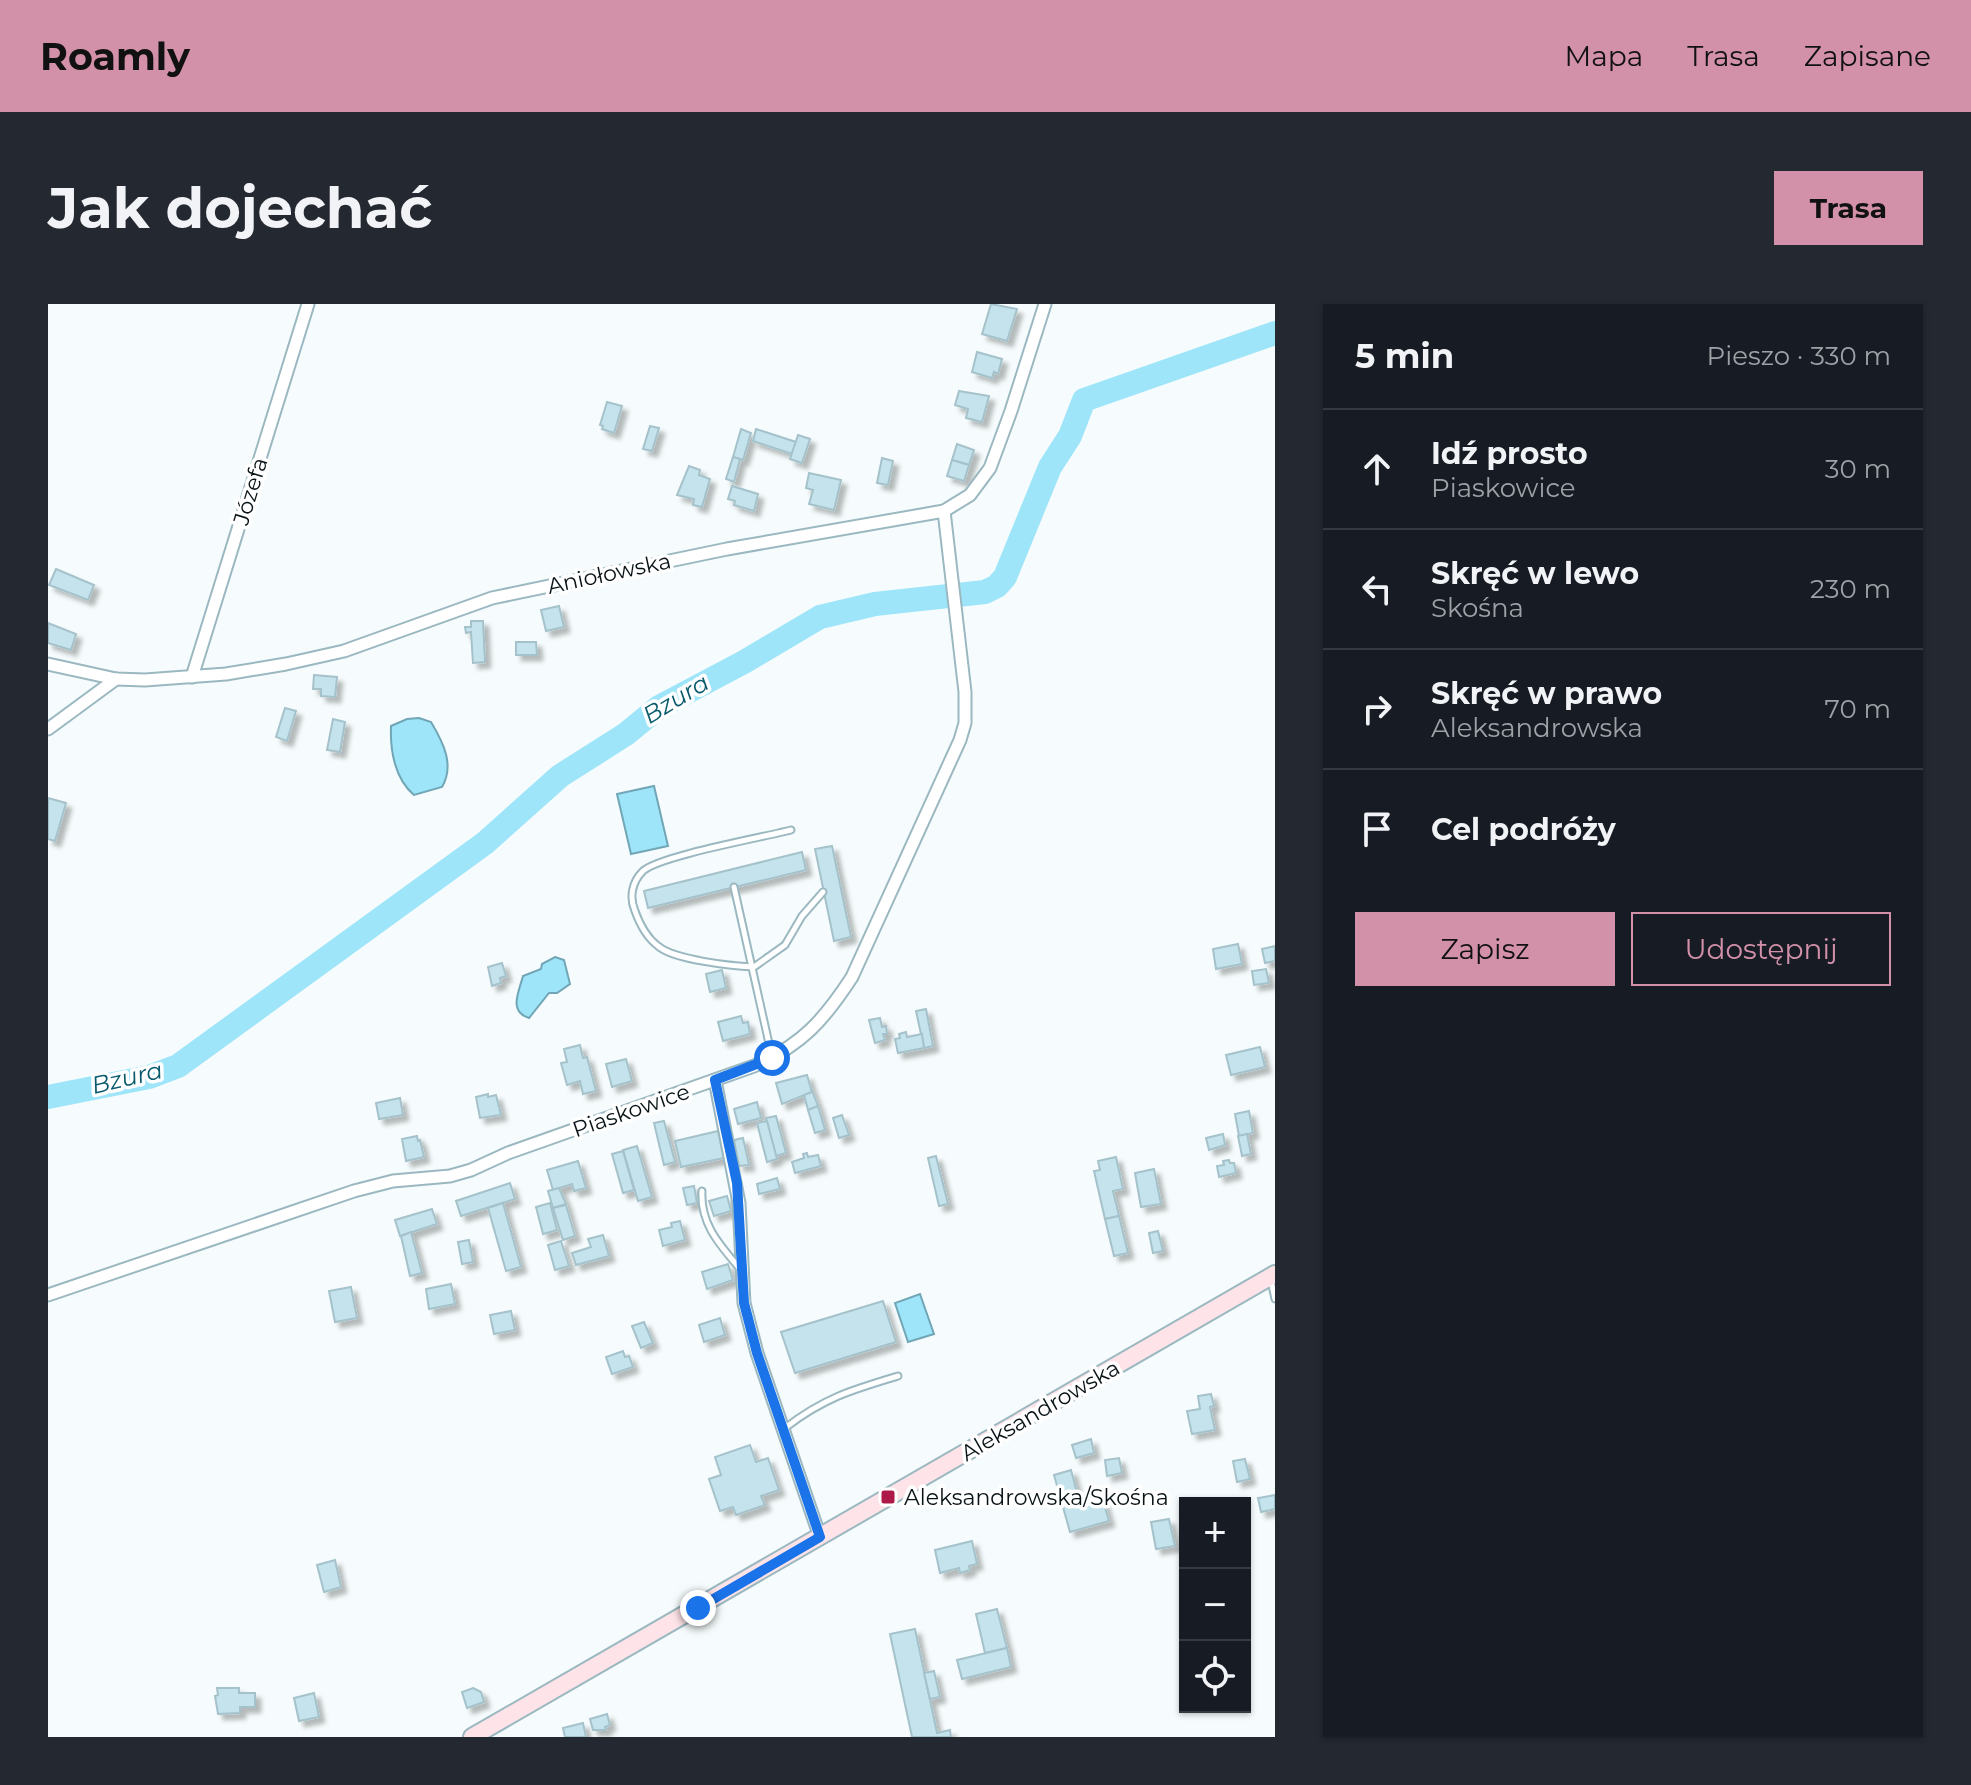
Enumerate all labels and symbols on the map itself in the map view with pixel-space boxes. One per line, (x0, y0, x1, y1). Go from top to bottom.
street label: Józefa (227, 454, 274, 529)
street label: Aniołowska (545, 547, 673, 600)
water label: Bzura (637, 668, 714, 730)
route start (754, 1040, 790, 1076)
water label: Bzura (89, 1055, 165, 1100)
street label: Piaskowice (569, 1078, 693, 1143)
street label: Aleksandrowska (956, 1354, 1125, 1467)
place label: Aleksandrowska/Skośna (904, 1484, 1169, 1511)
marker: Aleksandrowska/Skośna (879, 1488, 897, 1506)
route end (680, 1590, 716, 1626)

